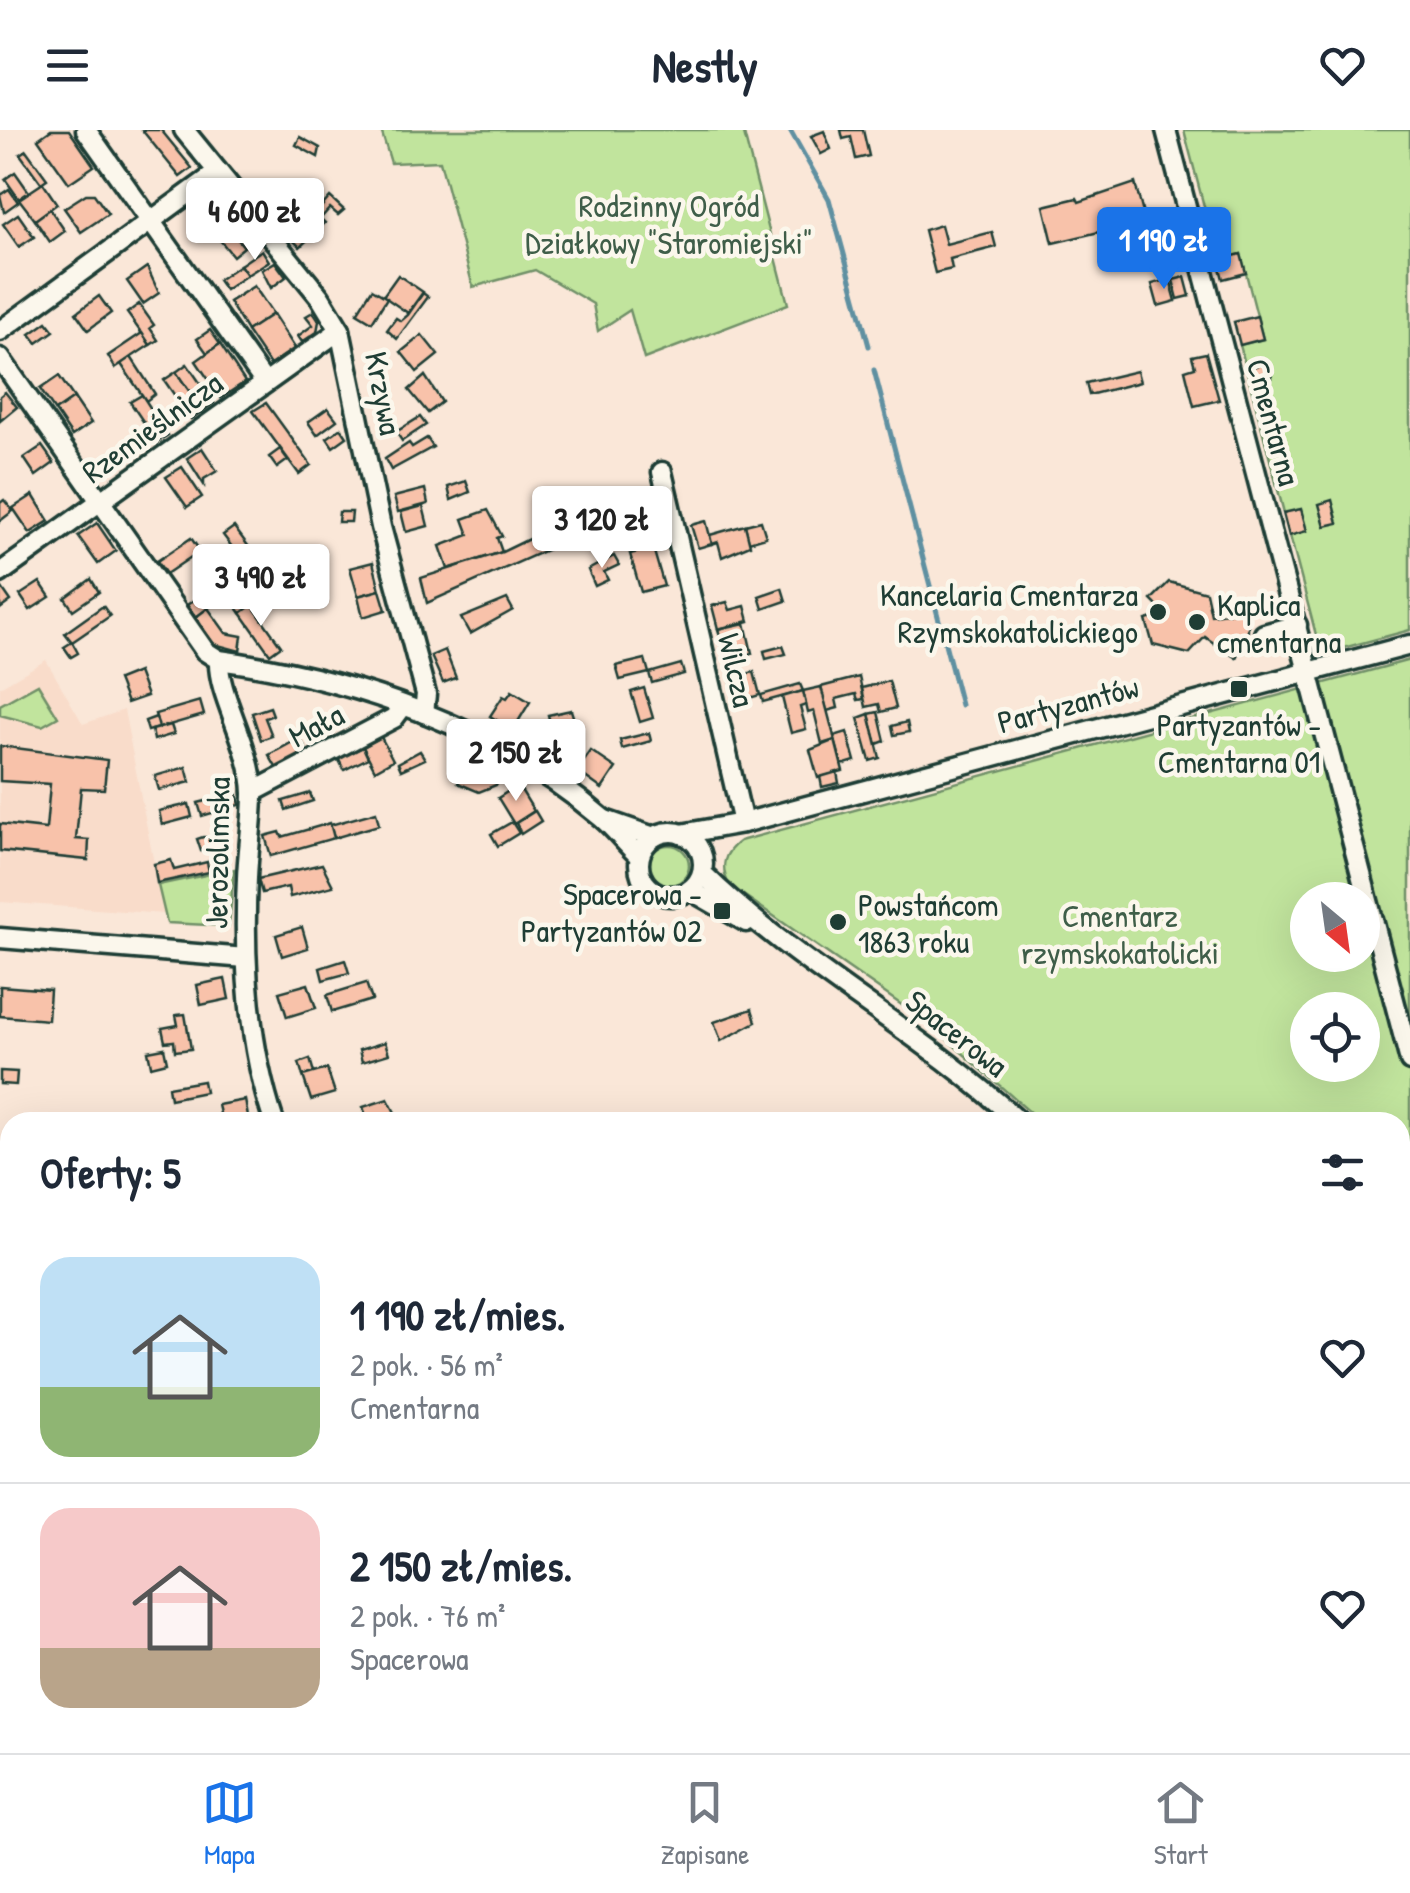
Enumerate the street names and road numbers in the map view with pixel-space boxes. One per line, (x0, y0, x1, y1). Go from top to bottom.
street label: Krzywa (355, 348, 413, 438)
street label: Cmentarna (1236, 354, 1312, 490)
street label: Rzemieślnicza (73, 361, 231, 493)
street label: Wilcza (708, 629, 766, 711)
street label: Partyzantów (993, 665, 1143, 743)
street label: Mała (281, 693, 351, 757)
street label: Jerozolimska (194, 777, 240, 929)
street label: Spacerowa (897, 980, 1017, 1086)

